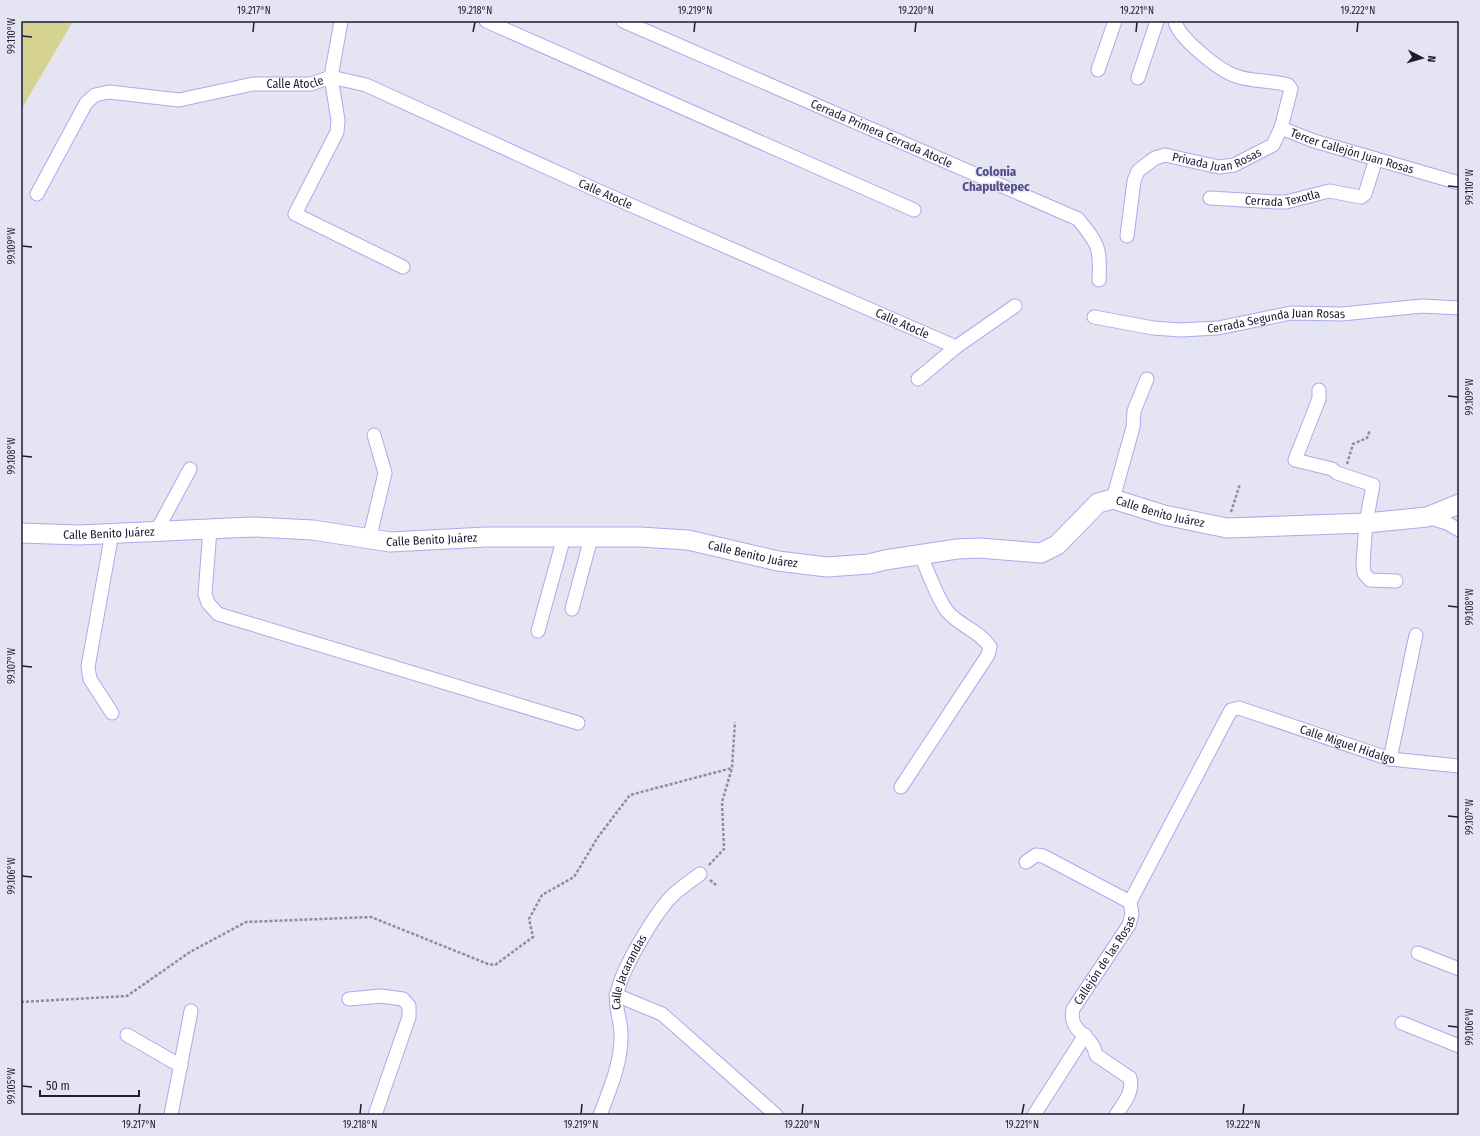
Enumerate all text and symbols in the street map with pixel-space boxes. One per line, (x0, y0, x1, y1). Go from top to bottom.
text: 19.217°N (237, 5, 271, 17)
text: 19.218°N (458, 5, 492, 17)
text: 19.219°N (678, 5, 712, 17)
text: 19.220°N (898, 5, 934, 17)
text: 19.221°N (1120, 5, 1154, 17)
text: 19.222°N (1341, 5, 1375, 17)
text: 99.110°W (6, 18, 18, 54)
north arrow (1402, 38, 1442, 78)
text: N (1425, 55, 1438, 63)
street label: Calle Atocle (266, 73, 325, 91)
street label: Cerrada Primera Cerrada Atocle (808, 97, 955, 171)
street label: Tercer Callejón Juan Rosas (1288, 125, 1415, 177)
street label: Privada Juan Rosas (1171, 145, 1264, 174)
district label: Colonia Chapultepec (962, 164, 1030, 194)
text: 99.110°W (1464, 169, 1476, 205)
street label: Calle Atocle (576, 176, 635, 212)
street label: Cerrada Texotla (1245, 187, 1322, 209)
text: 99.109°W (6, 227, 18, 264)
street label: Calle Atocle (873, 306, 931, 341)
street label: Cerrada Segunda Juan Rosas (1207, 306, 1346, 336)
text: 99.109°W (1464, 378, 1476, 415)
text: 99.108°W (6, 437, 18, 475)
street label: Calle Benito Juárez (1114, 493, 1206, 530)
street label: Calle Benito Juárez (63, 524, 155, 542)
street label: Calle Benito Juárez (385, 530, 478, 549)
street label: Calle Benito Juárez (707, 538, 799, 570)
text: 99.108°W (1464, 588, 1476, 626)
text: 99.107°W (6, 647, 18, 684)
street label: Calle Miguel Hidalgo (1298, 722, 1396, 766)
text: 99.107°W (1464, 798, 1476, 835)
text: 99.106°W (6, 857, 18, 895)
street label: Callejón de las Rosas (1071, 915, 1138, 1007)
street label: Calle Jacarandas (609, 932, 650, 1011)
text: 99.106°W (1464, 1008, 1476, 1046)
text: 99.105°W (6, 1067, 18, 1104)
scale bar (40, 1072, 139, 1098)
text: 50 m (46, 1079, 70, 1093)
text: 19.217°N (122, 1119, 156, 1131)
text: 19.218°N (343, 1119, 377, 1131)
text: 19.219°N (564, 1119, 598, 1131)
text: 19.220°N (784, 1119, 820, 1131)
text: 19.221°N (1005, 1119, 1039, 1131)
text: 19.222°N (1226, 1119, 1260, 1131)

